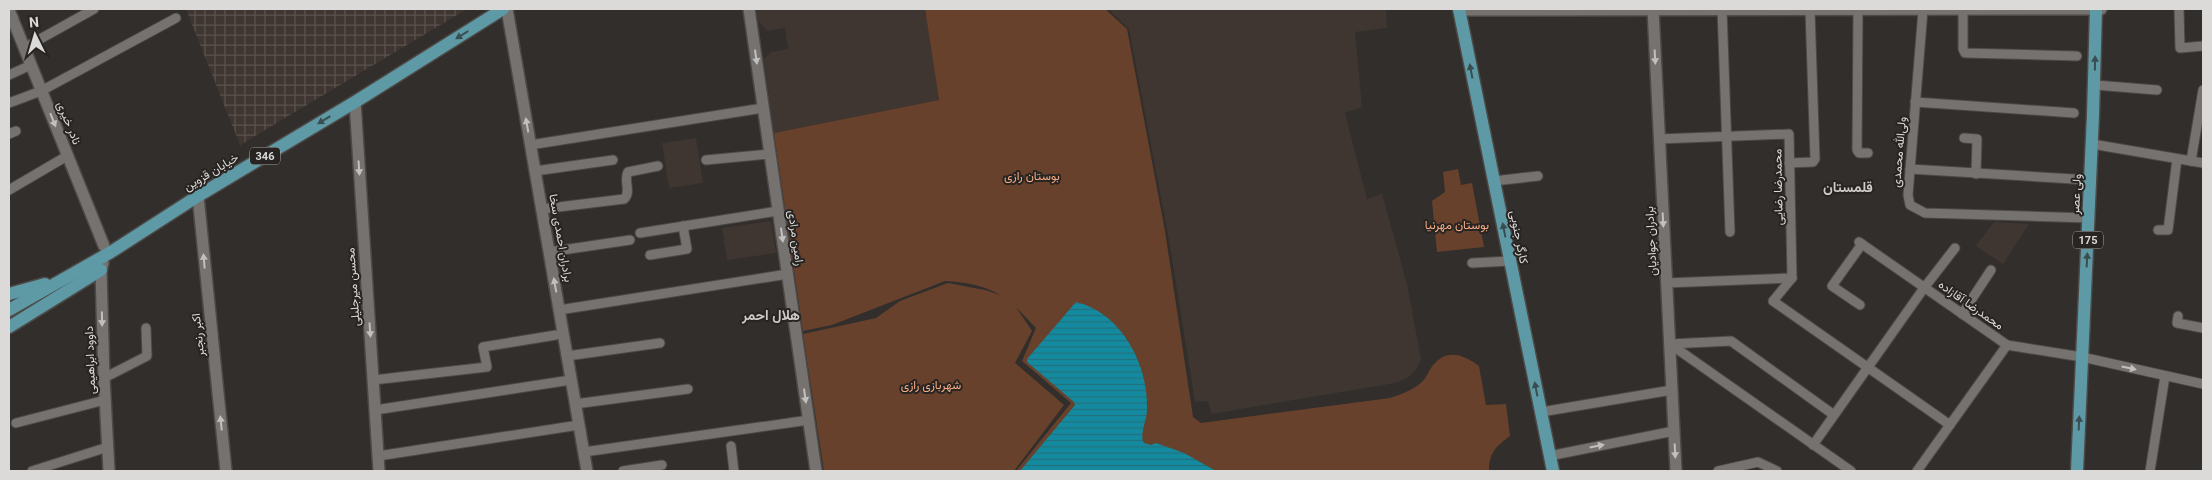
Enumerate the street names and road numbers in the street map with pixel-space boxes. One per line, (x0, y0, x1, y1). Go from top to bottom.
street label: نادر خیری (53, 99, 84, 147)
street label: ولی‌الله محمدی (1889, 116, 1910, 188)
road number: 346 (250, 148, 280, 164)
street label: محمدرضا رضایی (1770, 149, 1787, 225)
street label: خیابان قزوین (181, 150, 241, 195)
street label: ولی عصر (2068, 173, 2085, 216)
street label: برادران احمدی سخا (545, 193, 576, 283)
street label: برادران جوادیان (1642, 206, 1661, 276)
street label: رامین مرادی (784, 209, 807, 267)
street label: کارگر جنوبی (1506, 209, 1531, 265)
road number: 175 (2073, 232, 2103, 248)
street label: محسن میرجلیلی (343, 247, 364, 327)
street label: محمدرضا آقازاده (1935, 277, 2006, 333)
street label: اکبر رنجبر (189, 312, 208, 358)
street label: داوود ابراهیمی (82, 325, 99, 394)

